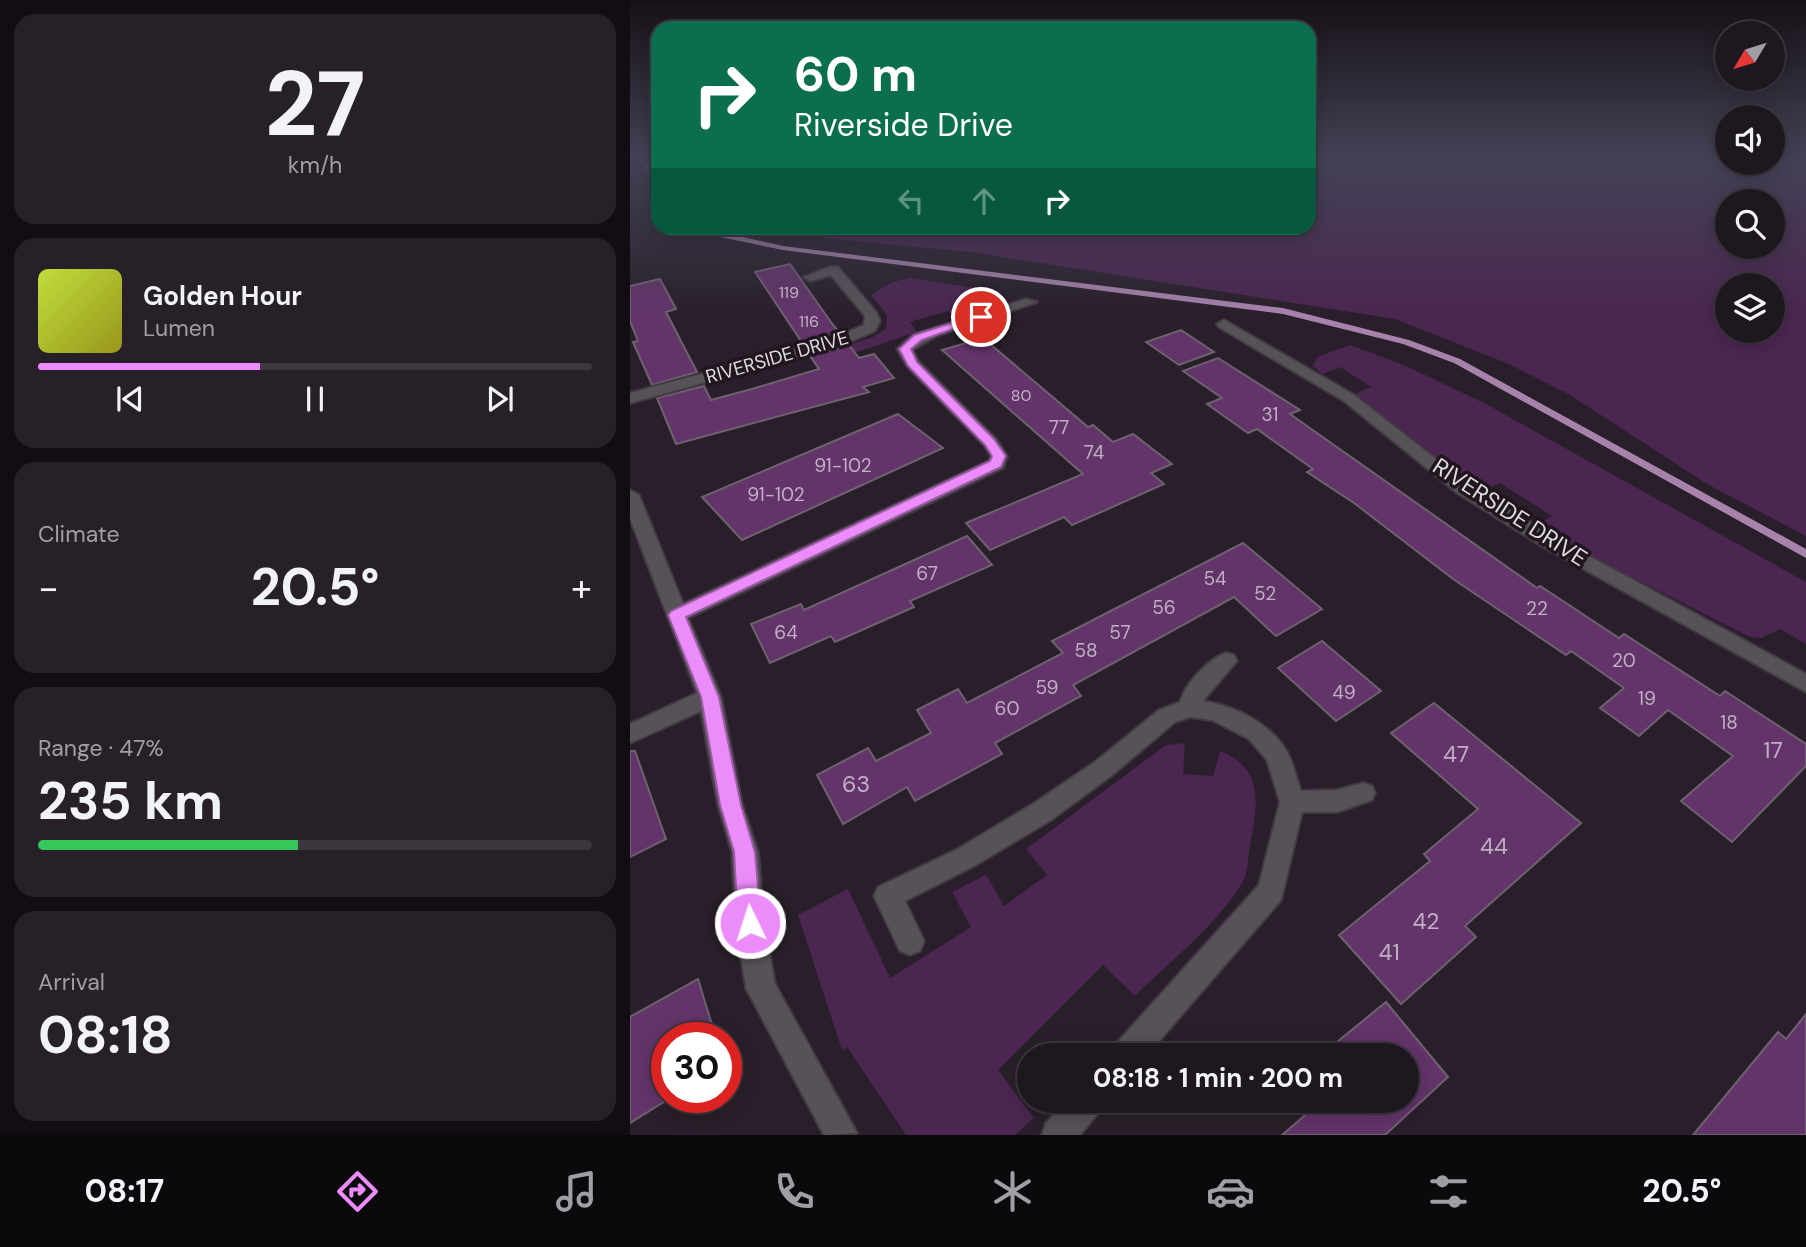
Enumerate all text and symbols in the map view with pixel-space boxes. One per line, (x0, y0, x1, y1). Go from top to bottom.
north arrow (1715, 21, 1785, 91)
map controls (1715, 21, 1785, 343)
text: 60 m (794, 42, 917, 106)
text: 27 (265, 45, 365, 163)
icon: right (679, 49, 770, 140)
text: Riverside Drive (794, 104, 1013, 146)
button: sound (1715, 105, 1785, 175)
text: km/h (288, 150, 342, 180)
icon: left (892, 182, 930, 220)
icon: ahead (965, 182, 1003, 220)
icon: right (1038, 182, 1076, 220)
button: search (1715, 189, 1785, 259)
button: layers (1715, 273, 1785, 343)
text: Golden Hour (143, 279, 302, 313)
house number: 119 (779, 282, 799, 303)
pin (951, 287, 1011, 347)
icon: arrive (962, 298, 1000, 336)
house number: 116 (799, 311, 819, 332)
text: Lumen (143, 313, 215, 343)
street label: RIVERSIDE DRIVE (703, 325, 851, 389)
icon: previous (111, 380, 149, 418)
icon: pause (296, 380, 334, 418)
icon: next (481, 380, 519, 418)
house number: 80 (1011, 385, 1031, 406)
house number: 31 (1262, 402, 1278, 427)
house number: 77 (1049, 415, 1069, 440)
house number: 74 (1084, 440, 1104, 465)
street label: RIVERSIDE DRIVE (1427, 451, 1593, 573)
house number: 91-102 (814, 453, 872, 478)
house number: 91-102 (747, 482, 805, 507)
text: Climate (38, 519, 120, 549)
text: 20.5° (251, 553, 379, 621)
house number: 67 (916, 561, 938, 586)
text: − (38, 563, 59, 613)
text: + (571, 563, 592, 613)
house number: 54 (1203, 566, 1227, 591)
house number: 52 (1254, 581, 1276, 606)
house number: 56 (1152, 595, 1176, 620)
house number: 22 (1526, 596, 1548, 621)
house number: 64 (774, 620, 798, 645)
house number: 57 (1109, 620, 1131, 645)
house number: 58 (1074, 638, 1098, 663)
house number: 20 (1612, 648, 1636, 673)
house number: 59 (1036, 675, 1058, 700)
house number: 49 (1332, 680, 1356, 705)
house number: 19 (1638, 686, 1656, 711)
house number: 60 (995, 696, 1019, 721)
house number: 18 (1720, 710, 1738, 735)
text: Range · 47% (38, 733, 164, 763)
house number: 17 (1763, 735, 1783, 765)
house number: 47 (1443, 739, 1469, 769)
text: 235 km (38, 767, 223, 835)
house number: 63 (842, 769, 870, 799)
house number: 44 (1480, 831, 1508, 861)
position arrow (713, 886, 787, 960)
house number: 42 (1412, 906, 1440, 936)
house number: 41 (1378, 937, 1400, 967)
text: Arrival (38, 967, 105, 997)
text: 08:18 (38, 1001, 173, 1069)
speed limit sign: 30 (651, 1022, 742, 1113)
text: 08:18 · 1 min · 200 m (1093, 1061, 1343, 1095)
icon: directions (333, 1167, 382, 1216)
icon: music (552, 1167, 601, 1216)
icon: phone (770, 1167, 819, 1216)
icon: climate (988, 1167, 1037, 1216)
icon: car (1206, 1167, 1255, 1216)
icon: filters (1424, 1167, 1473, 1216)
text: 08:17 (85, 1170, 164, 1212)
text: 20.5° (1642, 1170, 1721, 1212)

